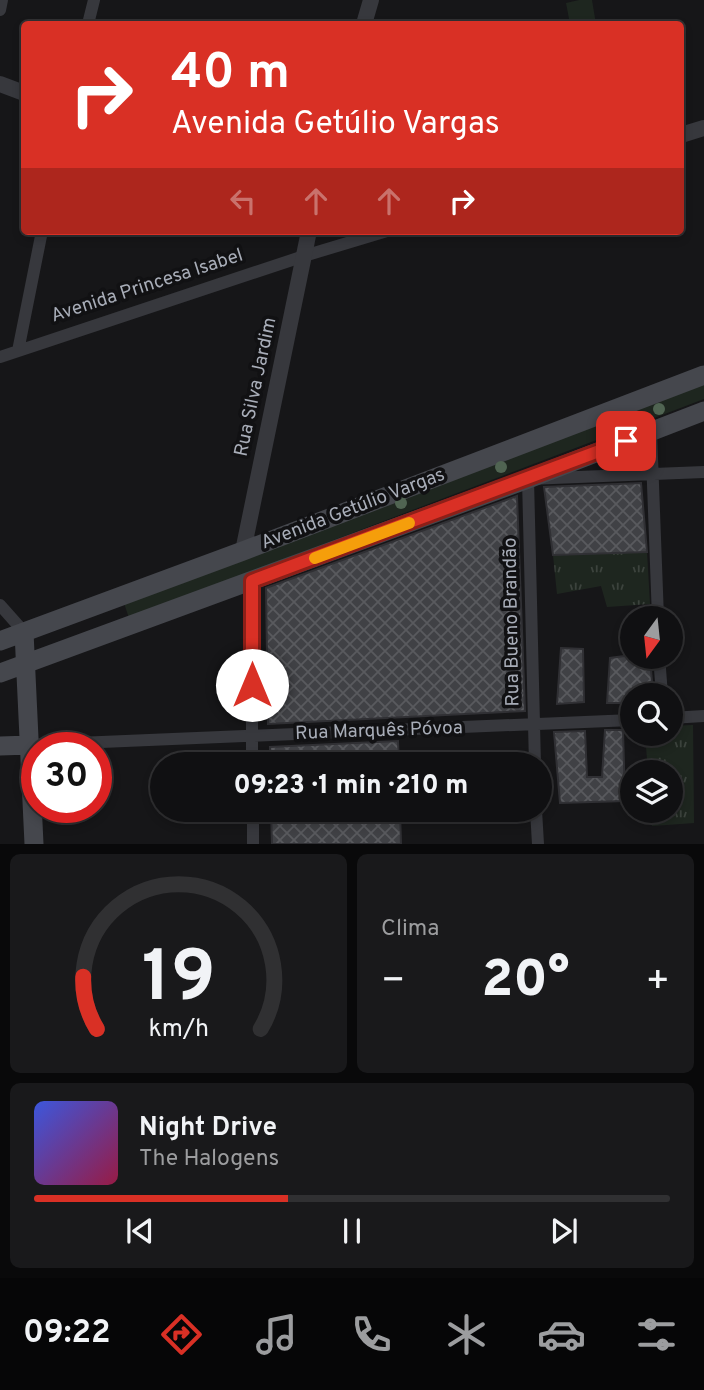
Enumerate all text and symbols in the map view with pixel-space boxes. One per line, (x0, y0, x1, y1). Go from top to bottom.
text: 40 m (171, 44, 290, 106)
icon: right (56, 49, 147, 140)
text: Avenida Getúlio Vargas (171, 105, 500, 145)
icon: left (224, 182, 262, 220)
icon: ahead (297, 182, 335, 220)
icon: ahead (370, 182, 408, 220)
icon: right (443, 182, 481, 220)
street label: Avenida Princesa Isabel (48, 244, 246, 328)
street label: Rua Silva Jardim (230, 315, 282, 459)
pin (596, 411, 656, 471)
icon: arrive (607, 422, 645, 460)
street label: Avenida Getúlio Vargas (258, 463, 448, 555)
street label: Rua Bueno Brandão (499, 537, 525, 707)
north arrow (620, 606, 682, 668)
map controls (620, 606, 683, 823)
position arrow (215, 648, 289, 722)
button: search (620, 683, 683, 746)
street label: Rua Marquês Póvoa (295, 716, 463, 746)
speed limit sign: 30 (21, 732, 112, 823)
button: layers (620, 760, 683, 823)
text: 09:23 · 1 min · 210 m (234, 770, 468, 803)
text: Clima (381, 915, 439, 944)
text: 19 (142, 936, 215, 1028)
text: 20° (481, 949, 570, 1015)
text: − (381, 958, 406, 1007)
text: + (645, 958, 670, 1007)
text: km/h (148, 1014, 209, 1046)
text: Night Drive (139, 1112, 277, 1145)
text: The Halogens (139, 1145, 279, 1174)
icon: previous (121, 1212, 159, 1250)
icon: pause (333, 1212, 371, 1250)
icon: next (545, 1212, 583, 1250)
icon: directions (157, 1310, 206, 1359)
icon: music (252, 1310, 301, 1359)
icon: phone (347, 1310, 396, 1359)
icon: climate (442, 1310, 491, 1359)
icon: car (537, 1310, 586, 1359)
icon: filters (632, 1310, 681, 1359)
text: 09:22 (23, 1314, 111, 1354)

